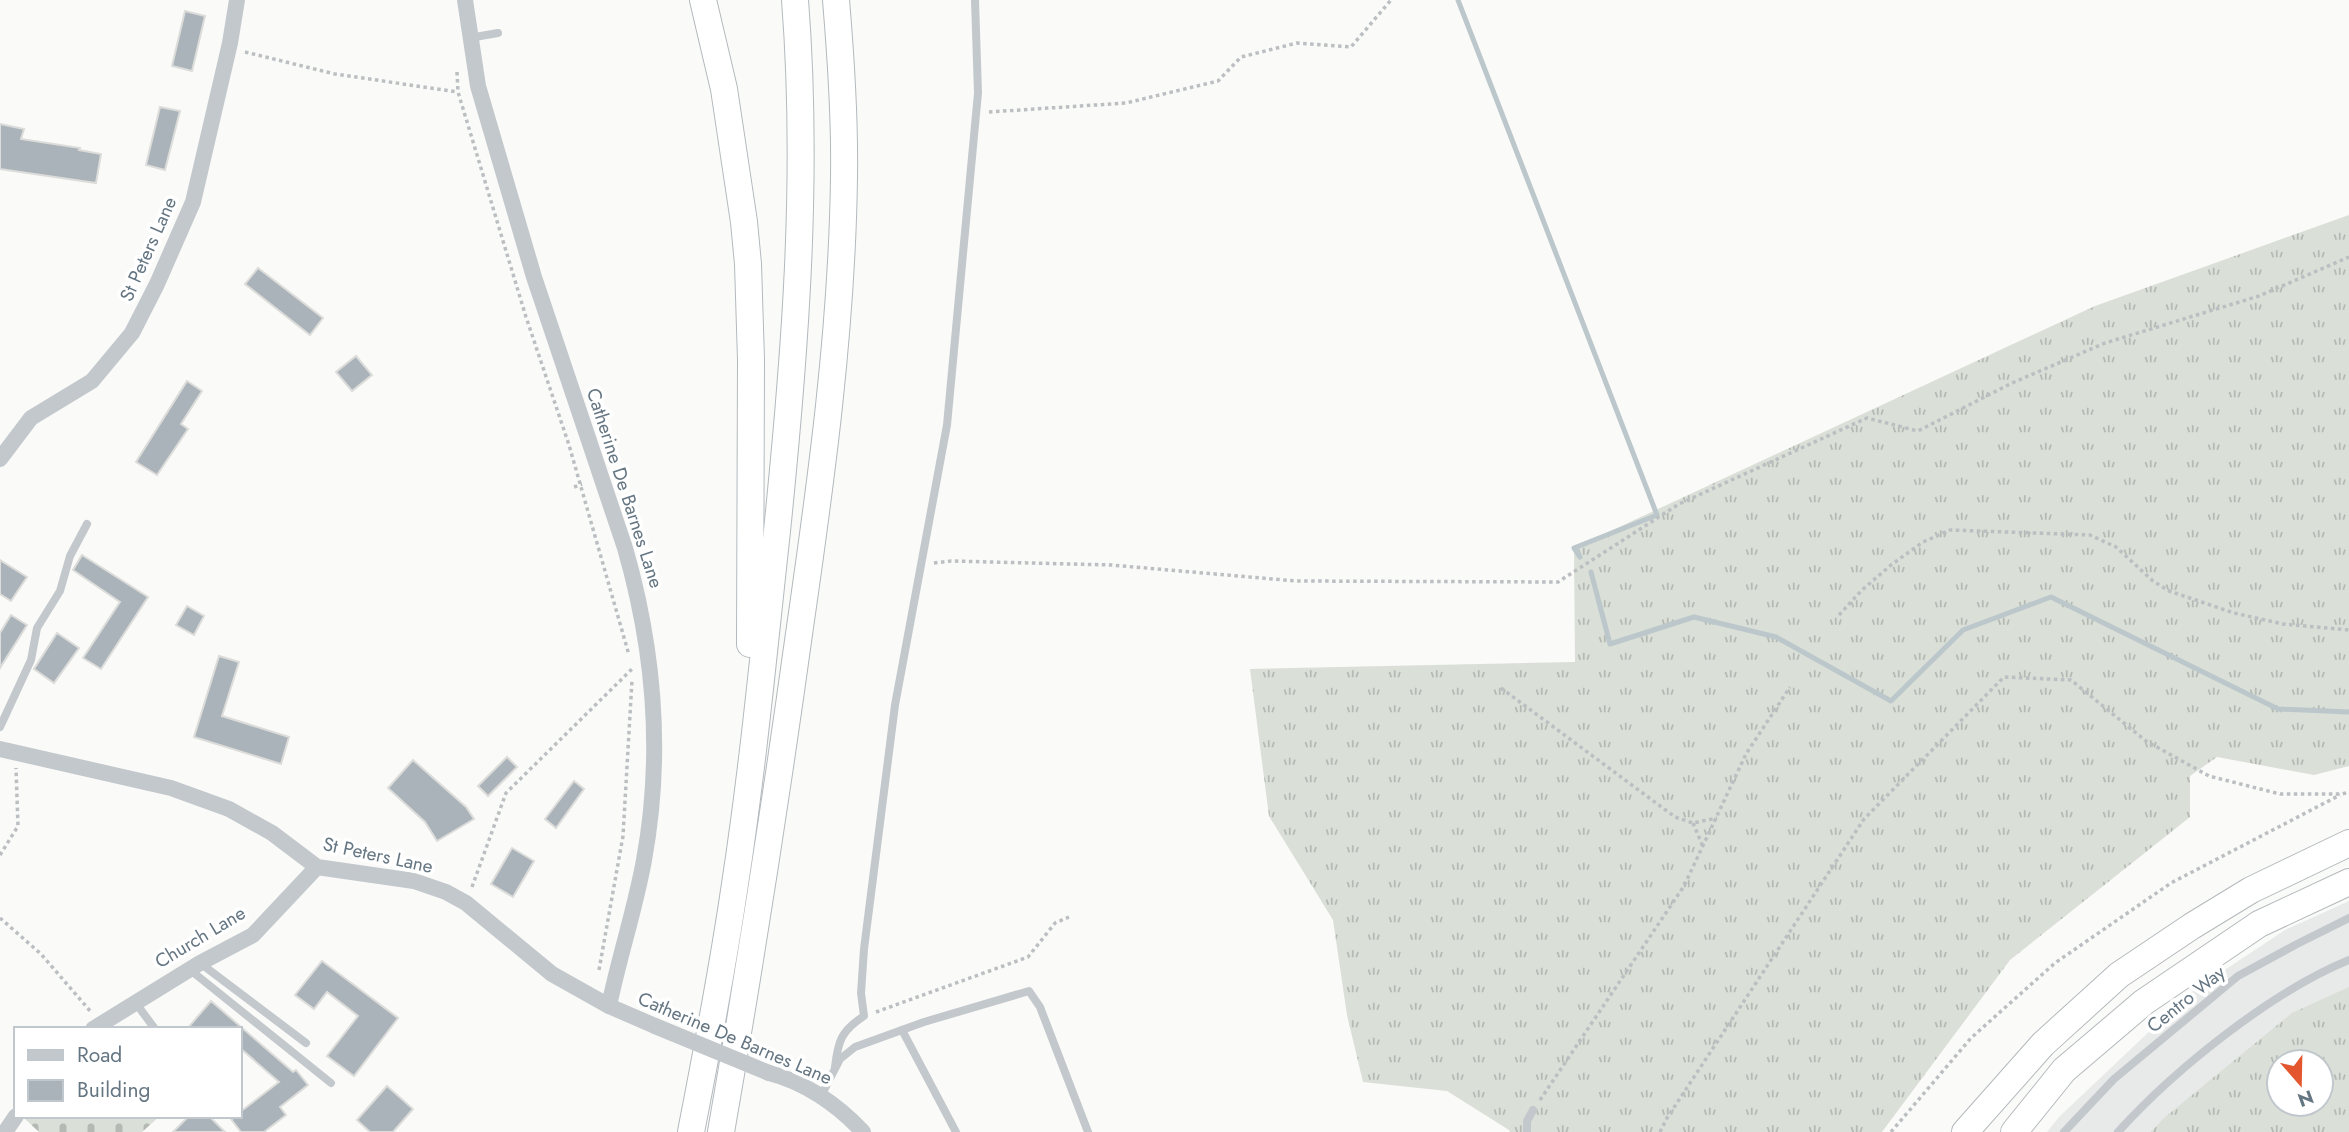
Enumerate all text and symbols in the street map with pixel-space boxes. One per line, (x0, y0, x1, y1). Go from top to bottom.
street label: St Peters Lane (113, 192, 183, 306)
street label: Catherine De Barnes Lane (580, 385, 670, 592)
street label: St Peters Lane (320, 830, 436, 880)
street label: Church Lane (150, 899, 251, 975)
street label: Centro Way (2141, 959, 2231, 1039)
street label: Catherine De Barnes Lane (634, 985, 836, 1091)
legend (14, 1027, 242, 1118)
text: Road (77, 1040, 122, 1070)
north arrow (2265, 1048, 2335, 1118)
text: Building (77, 1075, 150, 1105)
text: N (2294, 1083, 2317, 1114)

